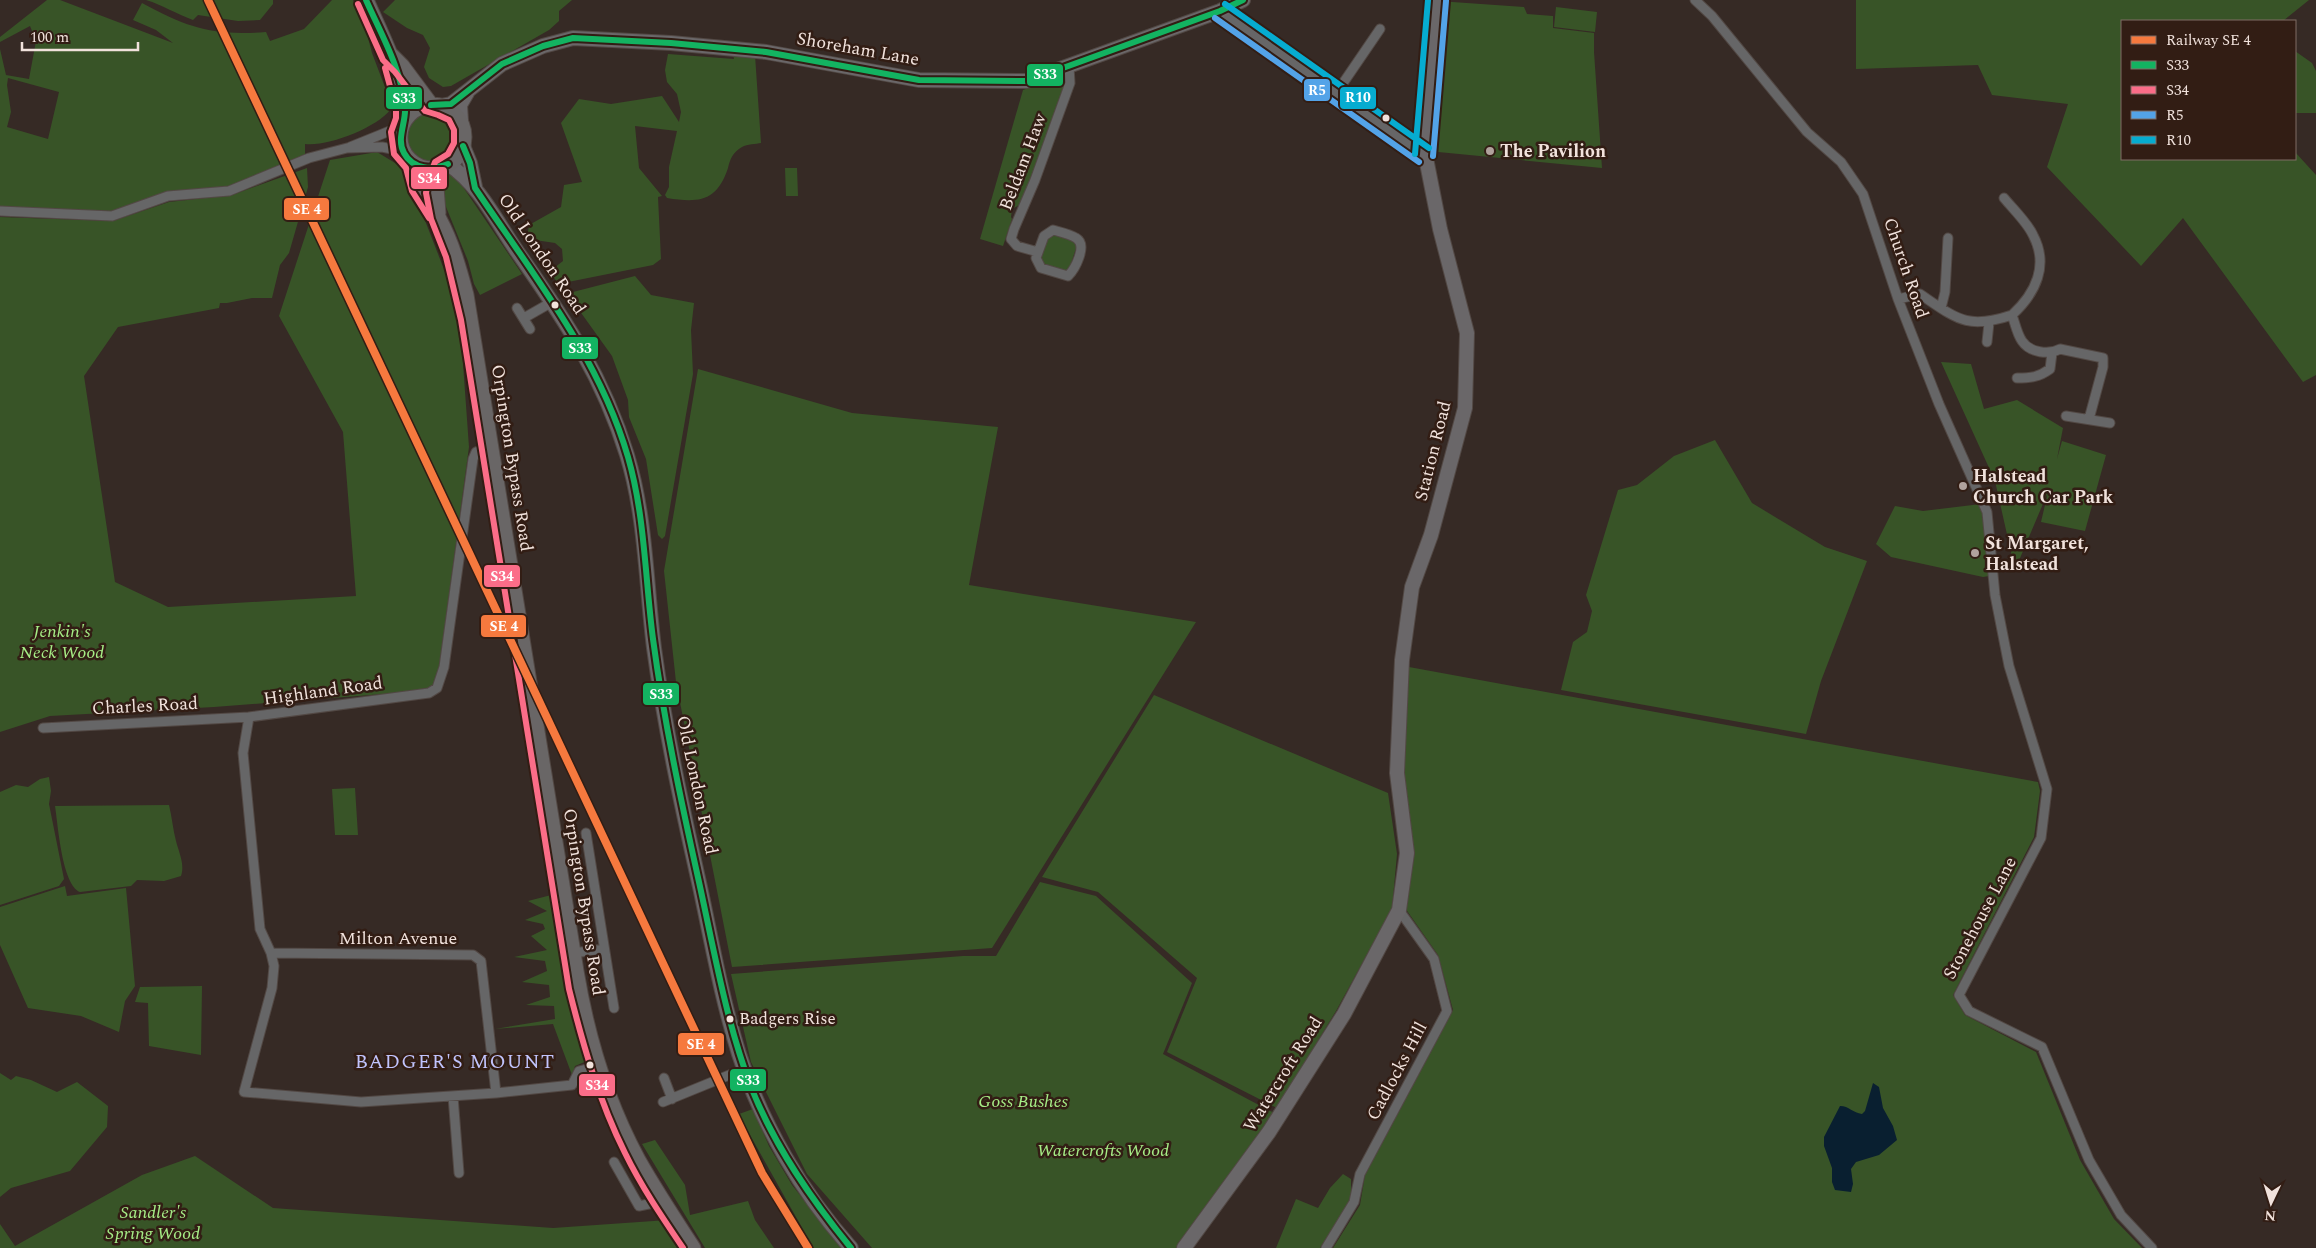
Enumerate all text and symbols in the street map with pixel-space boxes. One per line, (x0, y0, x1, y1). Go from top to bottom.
scale bar (22, 20, 139, 52)
legend (2121, 20, 2296, 160)
street label: Shoreham Lane (795, 25, 921, 73)
text: 100 m (30, 26, 69, 49)
text: Railway SE 4 (2166, 29, 2252, 52)
text: S33 (2166, 54, 2189, 77)
line badge: S33 (1026, 63, 1064, 87)
text: S33 (1033, 64, 1057, 85)
line badge: R5 (1303, 78, 1331, 102)
text: S34 (2166, 79, 2189, 102)
text: R5 (1308, 80, 1326, 101)
line badge: S33 (385, 86, 423, 110)
line badge: R10 (1339, 86, 1377, 110)
text: R10 (1345, 87, 1371, 108)
text: S33 (392, 88, 416, 109)
text: R5 (2166, 104, 2183, 127)
street label: Beldam Haw (992, 109, 1054, 214)
unlabelled marker (1381, 113, 1391, 123)
text: R10 (2166, 129, 2191, 152)
place label: The Pavilion (1500, 138, 1606, 165)
marker: The Pavilion (1484, 145, 1496, 157)
line badge: S34 (410, 166, 448, 190)
text: S34 (417, 168, 441, 189)
street label: Old London Road (491, 188, 593, 320)
line badge: SE 4 (283, 197, 330, 221)
text: SE 4 (293, 199, 322, 220)
street label: Church Road (1876, 214, 1936, 322)
unlabelled marker (550, 300, 560, 310)
line badge: S33 (561, 336, 599, 360)
text: S33 (568, 338, 592, 359)
street label: Orpington Bypass Road (484, 363, 540, 553)
street label: Station Road (1408, 398, 1458, 504)
place label: Halstead Church Car Park (1973, 463, 2114, 511)
marker: Halstead Church Car Park (1957, 480, 1969, 492)
place label: St Margaret, Halstead (1985, 530, 2089, 578)
marker: St Margaret, Halstead (1969, 547, 1981, 559)
line badge: S34 (483, 564, 521, 588)
text: S34 (490, 566, 514, 587)
line badge: SE 4 (480, 614, 527, 638)
text: SE 4 (490, 616, 519, 637)
park label: Jenkin's Neck Wood (20, 618, 104, 666)
street label: Highland Road (262, 669, 384, 713)
line badge: S33 (642, 682, 680, 706)
text: S33 (649, 684, 673, 705)
street label: Charles Road (91, 690, 199, 722)
street label: Old London Road (669, 713, 725, 857)
street label: Orpington Bypass Road (556, 807, 612, 997)
street label: Stonehouse Lane (1936, 852, 2024, 984)
street label: Milton Avenue (339, 925, 457, 952)
place label: Badgers Rise (739, 1006, 836, 1032)
street label: Watercroft Road (1237, 1011, 1329, 1137)
marker: Badgers Rise (725, 1014, 735, 1024)
street label: Cadlocks Hill (1360, 1017, 1434, 1125)
line badge: SE 4 (677, 1032, 725, 1056)
text: SE 4 (687, 1034, 716, 1055)
district label: BADGER'S MOUNT (355, 1047, 555, 1077)
unlabelled marker (585, 1060, 595, 1070)
line badge: S33 (729, 1068, 767, 1092)
text: S33 (736, 1070, 760, 1091)
line badge: S34 (578, 1073, 616, 1097)
text: S34 (585, 1075, 609, 1096)
park label: Goss Bushes (978, 1088, 1068, 1115)
park label: Watercrofts Wood (1037, 1137, 1169, 1164)
north arrow (2246, 1178, 2296, 1228)
park label: Sandler's Spring Wood (106, 1199, 200, 1247)
text: N (2264, 1205, 2277, 1226)

